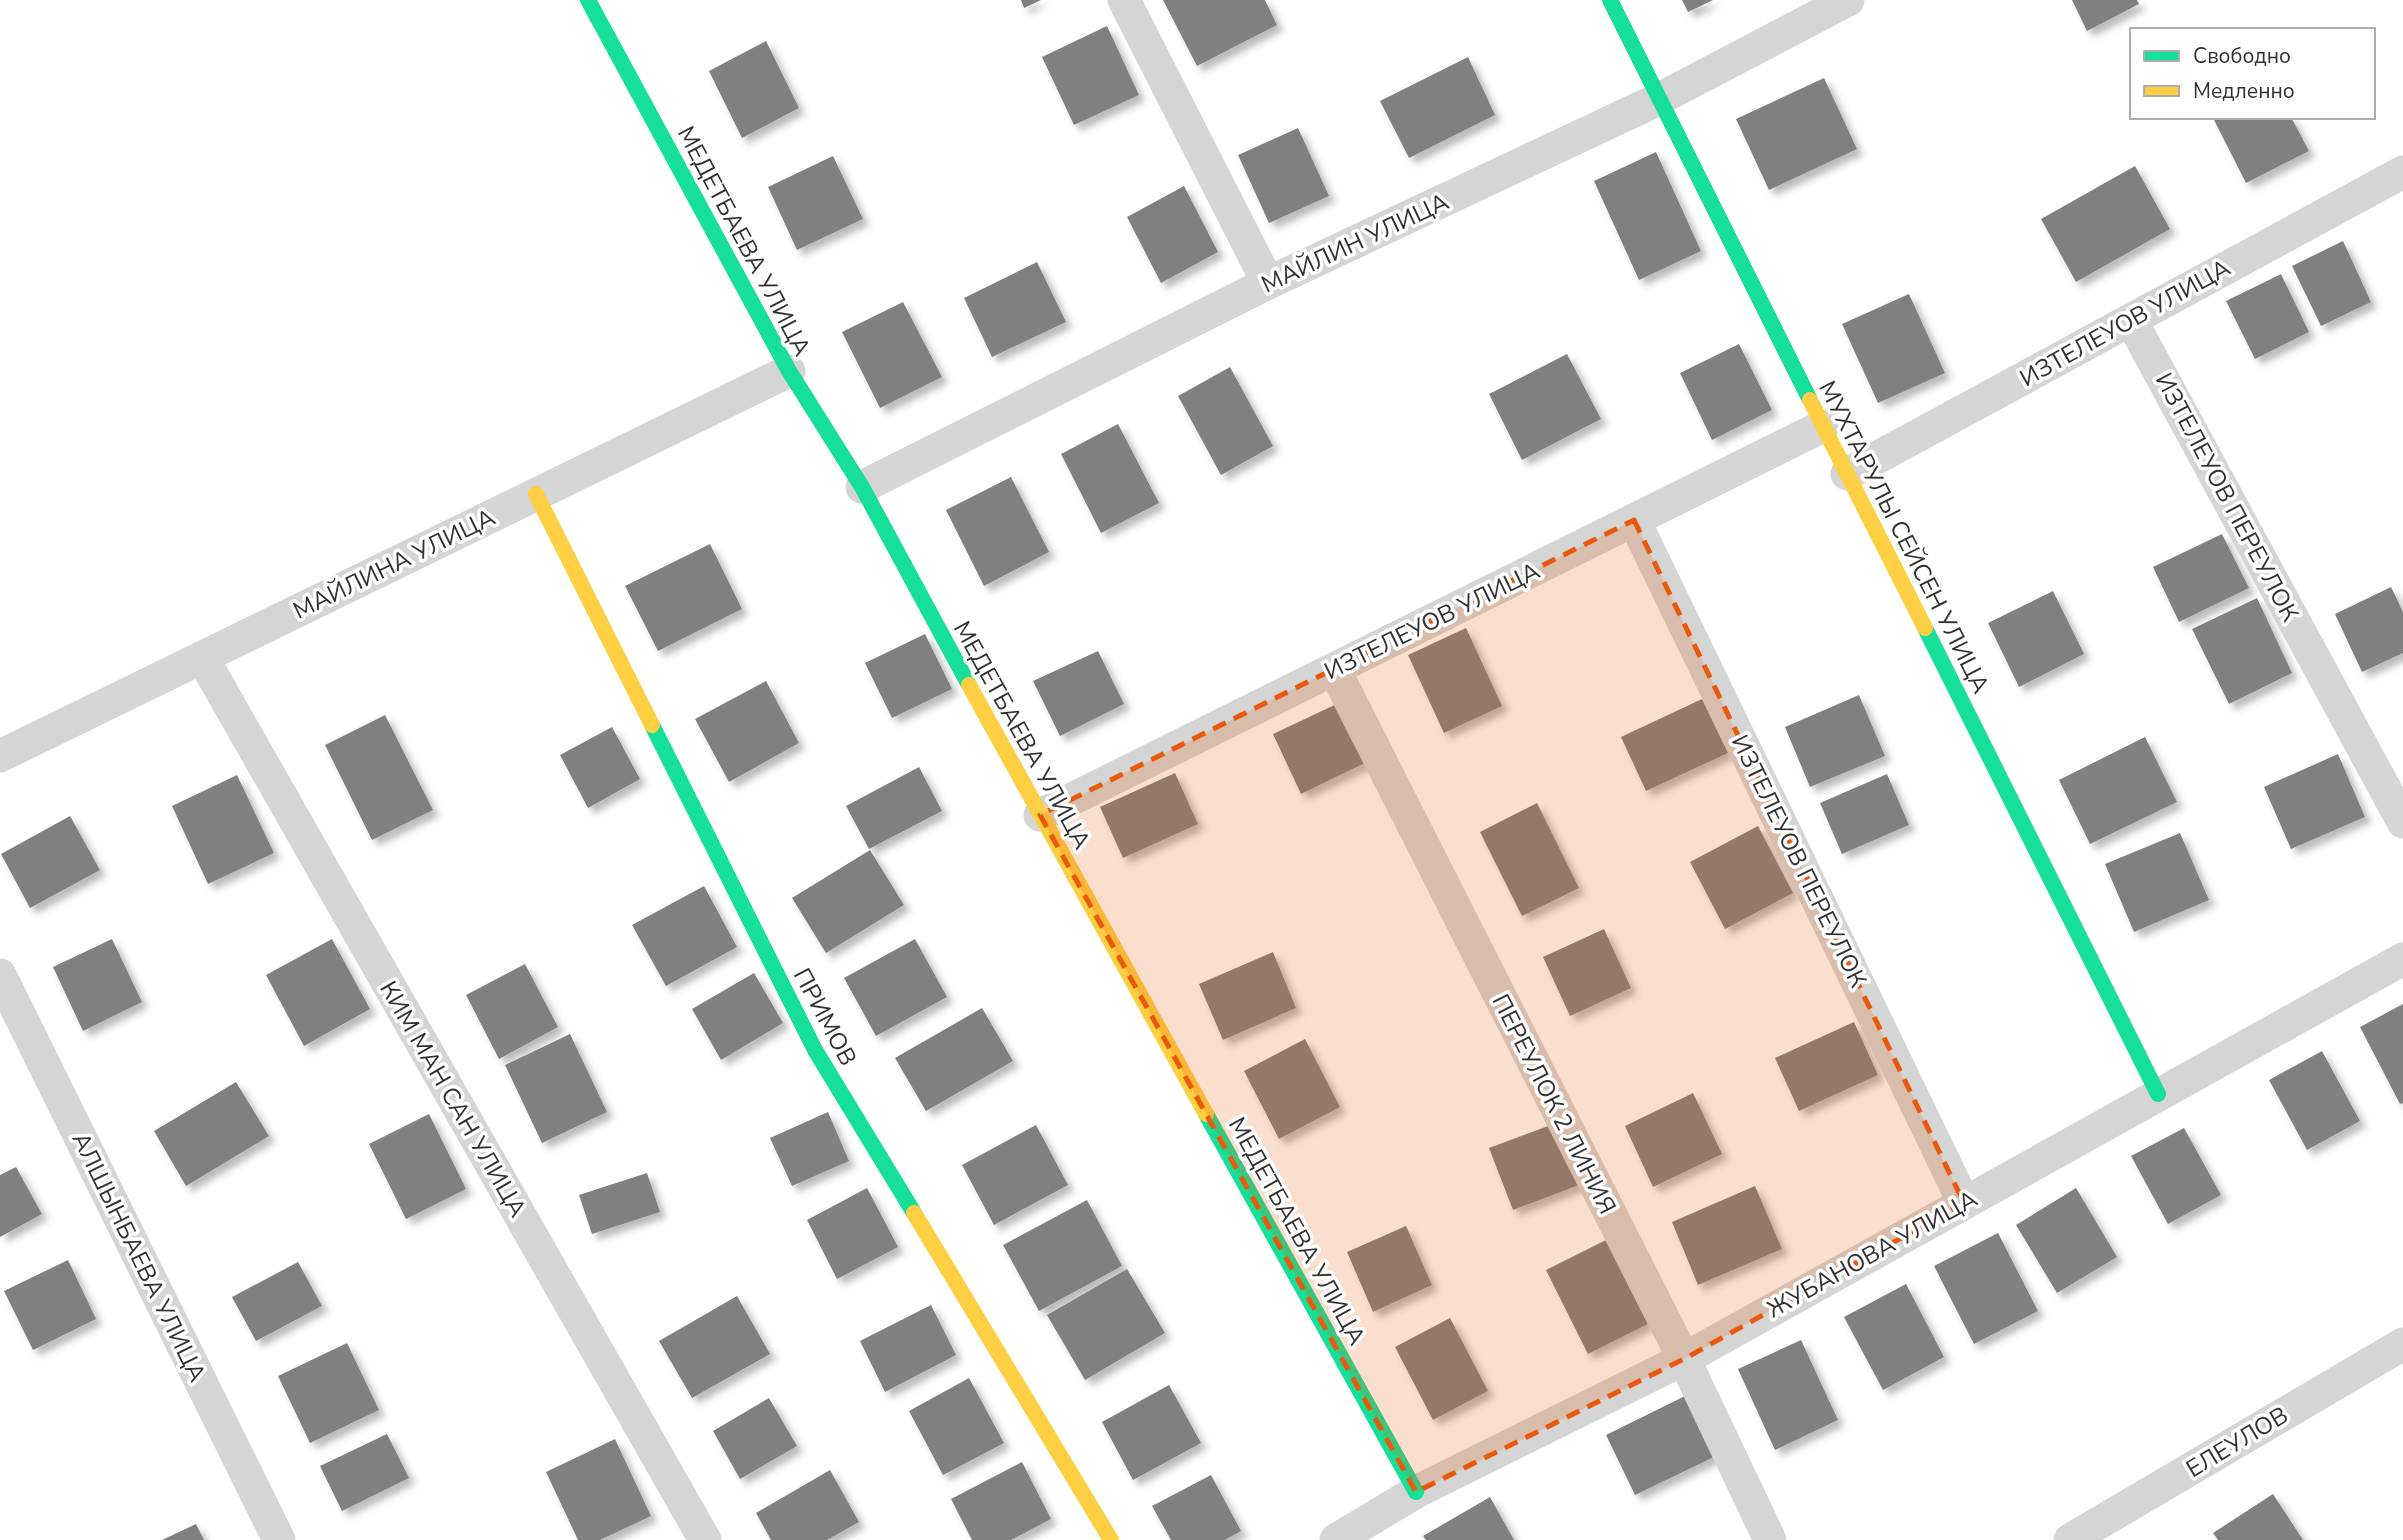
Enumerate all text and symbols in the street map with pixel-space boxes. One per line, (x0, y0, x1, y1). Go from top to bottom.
legend (2130, 28, 2375, 119)
text: Свободно (2193, 42, 2291, 70)
text: Медленно (2193, 77, 2295, 105)
street label: МЕДЕТБАЕВА УЛИЦА (670, 121, 818, 362)
street label: МАЙЛИН УЛИЦА (1256, 185, 1454, 300)
street label: ИЗТЕЛЕУОВ УЛИЦА (2014, 252, 2236, 394)
street label: ИЗТЕЛЕУОВ ПЕРЕУЛОК (2148, 367, 2306, 627)
street label: МУХТАРУЛЫ СЕЙСЕН УЛИЦА (1811, 375, 1997, 699)
street label: МАЙЛИНА УЛИЦА (288, 501, 501, 627)
street label: ИЗТЕЛЕУОВ УЛИЦА (1319, 555, 1546, 687)
street label: МЕДЕТБАЕВА УЛИЦА (946, 615, 1098, 855)
street label: ИЗТЕЛЕУОВ ПЕРЕУЛОК (1724, 730, 1874, 993)
street label: ПРИМОВ (786, 963, 864, 1071)
street label: КИМ МАН САН УЛИЦА (372, 975, 534, 1223)
street label: ПЕРЕУЛОК 2 ЛИНИЯ (1485, 989, 1623, 1219)
street label: МЕДЕТБАЕВА УЛИЦА (1221, 1111, 1373, 1351)
street label: АЛШЫНБАЕВА УЛИЦА (65, 1127, 214, 1387)
street label: ЖУБАНОВА УЛИЦА (1761, 1183, 1983, 1325)
street label: ЕЛЕУЛОВ (2180, 1399, 2294, 1485)

